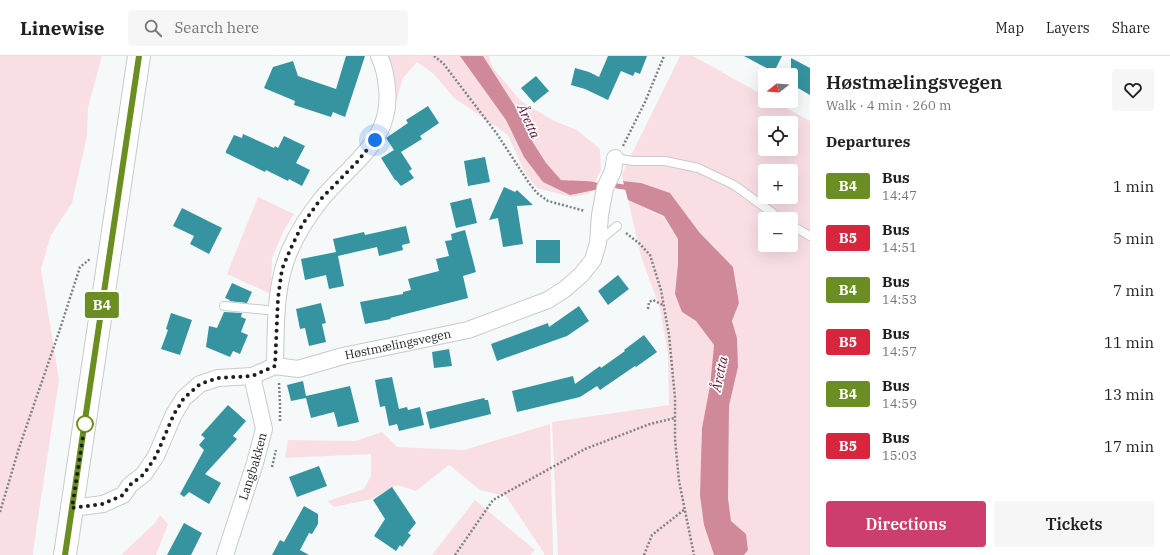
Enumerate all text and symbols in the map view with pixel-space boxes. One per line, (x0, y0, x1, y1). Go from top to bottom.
search box (128, 10, 408, 46)
text: Linewise (20, 16, 104, 40)
icon: search (142, 17, 164, 39)
text: Search here (174, 18, 259, 37)
text: Map (996, 19, 1024, 37)
text: Layers (1046, 19, 1090, 37)
text: Share (1112, 19, 1150, 37)
north arrow (758, 68, 798, 108)
map controls (758, 68, 798, 252)
button: heart (1112, 69, 1154, 111)
text: Høstmælingsvegen (826, 70, 1002, 94)
text: Walk · 4 min · 260 m (826, 97, 951, 114)
water label: Åretta (513, 101, 544, 141)
button: locate (758, 116, 798, 156)
your location (365, 130, 385, 150)
text: Departures (826, 132, 910, 151)
button: + (758, 164, 798, 204)
text: Bus (882, 168, 910, 187)
text: B4 (839, 177, 857, 195)
text: 1 min (1113, 177, 1154, 196)
text: 14:47 (882, 187, 917, 204)
button: − (758, 212, 798, 252)
text: Bus (882, 220, 910, 239)
text: B5 (839, 229, 857, 247)
text: 5 min (1113, 229, 1154, 248)
text: 14:51 (882, 239, 917, 256)
text: Bus (882, 272, 910, 291)
text: B4 (839, 281, 857, 299)
text: 7 min (1113, 281, 1154, 300)
text: 14:53 (882, 291, 917, 308)
line badge: B4 (84, 292, 120, 318)
text: B4 (93, 296, 111, 314)
text: Bus (882, 324, 910, 343)
street label: Høstmælingsvegen (343, 326, 453, 362)
text: B5 (839, 333, 857, 351)
text: 11 min (1104, 333, 1154, 352)
text: 14:57 (882, 343, 917, 360)
water label: Åretta (707, 355, 732, 394)
text: Bus (882, 376, 910, 395)
text: B4 (839, 385, 857, 403)
text: 13 min (1104, 385, 1154, 404)
text: 14:59 (882, 395, 917, 412)
unlabelled marker (76, 415, 94, 433)
text: Bus (882, 428, 910, 447)
street label: Langbakken (235, 431, 270, 502)
text: B5 (839, 437, 857, 455)
text: 17 min (1104, 437, 1154, 456)
text: 15:03 (882, 447, 917, 464)
button: Directions (826, 501, 986, 547)
button: Tickets (994, 501, 1154, 547)

